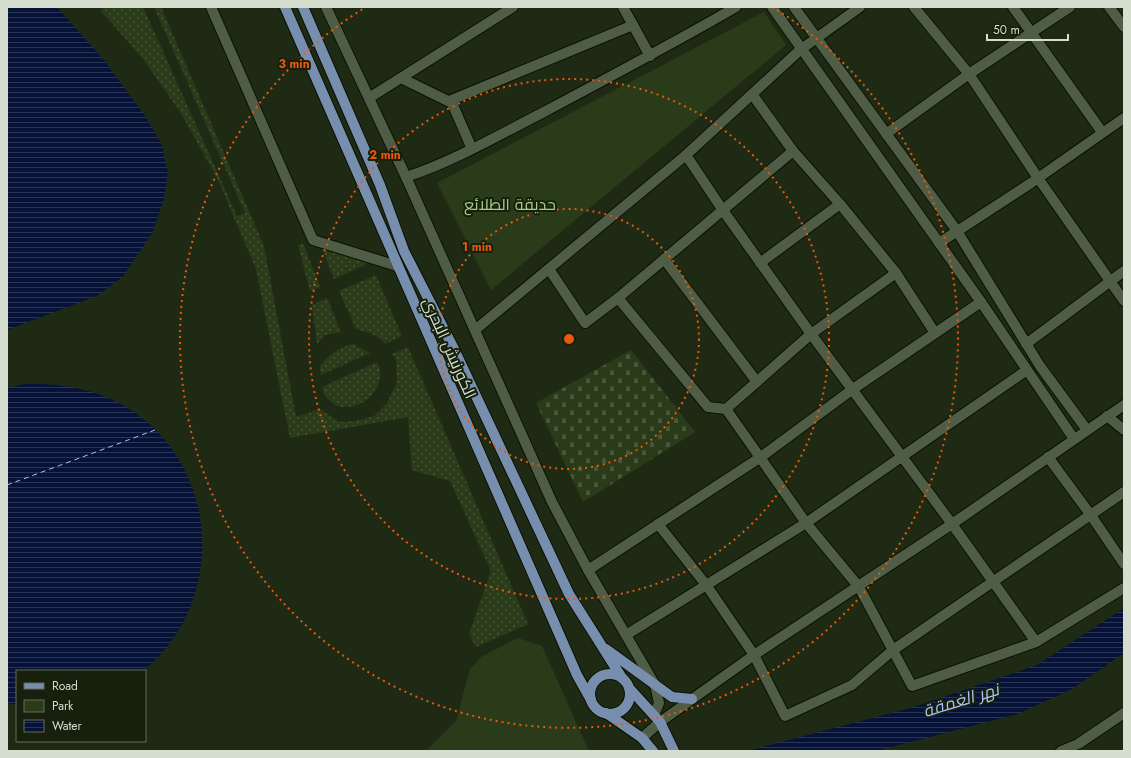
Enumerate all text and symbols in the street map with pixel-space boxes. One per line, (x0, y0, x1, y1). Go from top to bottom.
scale bar (987, 16, 1068, 42)
text: 50 m (993, 21, 1020, 39)
text: 3 min (278, 55, 310, 73)
text: 2 min (369, 146, 401, 164)
park label: حديقة الطلائع (464, 193, 556, 216)
text: 1 min (462, 238, 492, 256)
street label: الكورنيش البحري (415, 294, 482, 403)
centre of rings (562, 332, 576, 346)
legend (16, 670, 146, 742)
water label: نهر الغمقة (920, 676, 1004, 723)
text: Road (52, 677, 78, 695)
text: Park (52, 697, 74, 715)
text: Water (52, 717, 83, 735)

